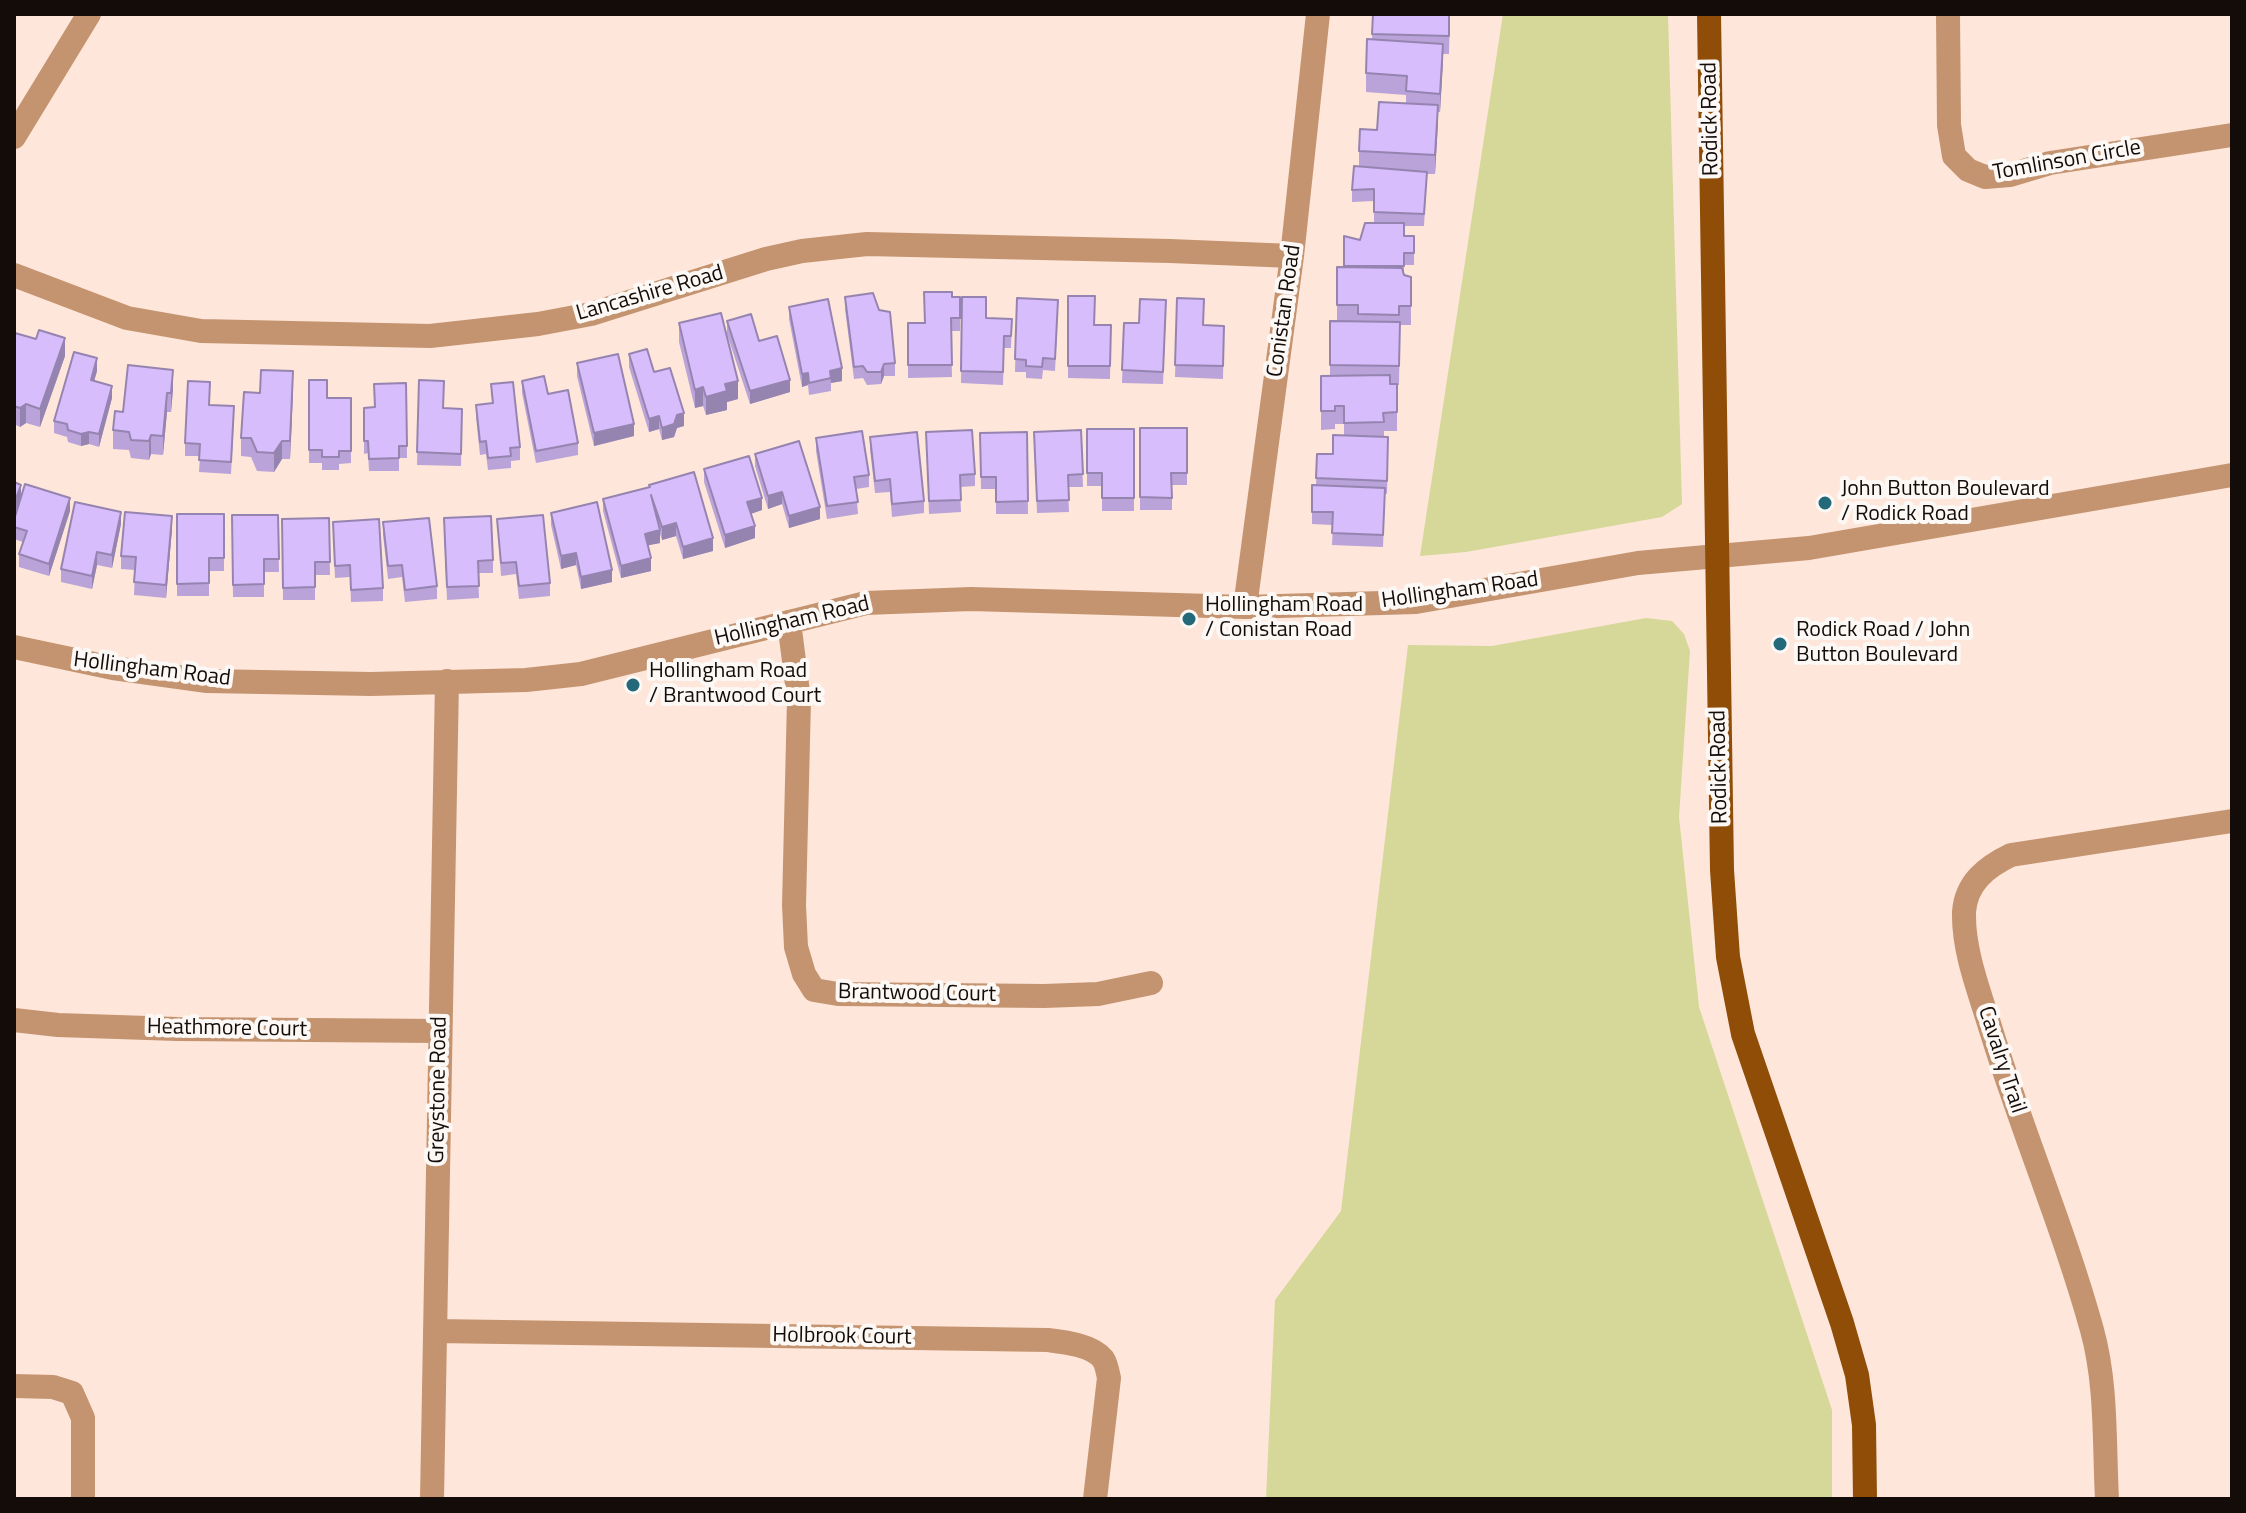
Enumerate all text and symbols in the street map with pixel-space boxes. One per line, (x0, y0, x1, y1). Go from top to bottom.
street label: Rodick Road (1697, 62, 1725, 176)
street label: Tomlinson Circle (1991, 135, 2143, 187)
street label: Conistan Road (1263, 243, 1307, 379)
street label: Lancashire Road (573, 260, 727, 328)
place label: John Button Boulevard / Rodick Road (1841, 477, 2050, 528)
marker: John Button Boulevard / Rodick Road (1816, 494, 1834, 512)
street label: Hollingham Road (1380, 567, 1540, 615)
street label: Hollingham Road (712, 591, 872, 653)
place label: Hollingham Road / Conistan Road (1205, 593, 1363, 644)
marker: Hollingham Road / Conistan Road (1180, 610, 1198, 628)
place label: Rodick Road / John Button Boulevard (1796, 618, 1970, 670)
marker: Rodick Road / John Button Boulevard (1771, 635, 1789, 653)
street label: Hollingham Road (72, 647, 232, 693)
place label: Hollingham Road / Brantwood Court (649, 659, 821, 710)
marker: Hollingham Road / Brantwood Court (624, 676, 642, 694)
street label: Rodick Road (1706, 710, 1734, 824)
street label: Brantwood Court (838, 979, 996, 1009)
street label: Cavalry Trail (1971, 1003, 2031, 1117)
street label: Heathmore Court (147, 1014, 307, 1044)
street label: Greystone Road (425, 1016, 453, 1164)
street label: Holbrook Court (772, 1323, 912, 1351)

